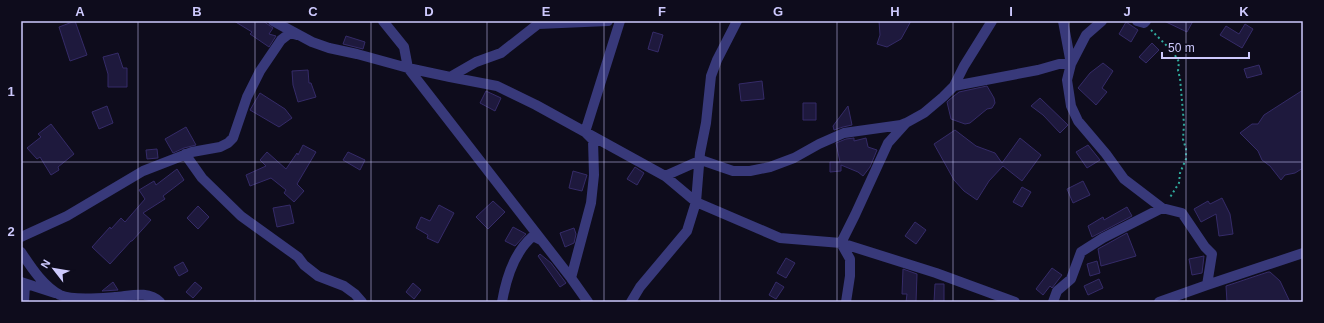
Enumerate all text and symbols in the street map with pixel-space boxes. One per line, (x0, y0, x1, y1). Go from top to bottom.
text: A (75, 4, 85, 19)
text: B (192, 4, 202, 19)
text: C (308, 4, 318, 19)
text: D (424, 4, 434, 19)
text: E (542, 4, 551, 19)
text: F (658, 4, 666, 19)
text: G (773, 4, 783, 19)
text: H (890, 4, 900, 19)
text: I (1009, 4, 1013, 19)
text: J (1123, 4, 1131, 19)
text: K (1239, 4, 1249, 19)
scale bar (1162, 34, 1249, 60)
text: 50 m (1168, 41, 1195, 55)
text: 1 (7, 84, 15, 99)
text: 2 (7, 224, 15, 239)
north arrow (34, 249, 74, 289)
text: N (38, 257, 53, 270)

